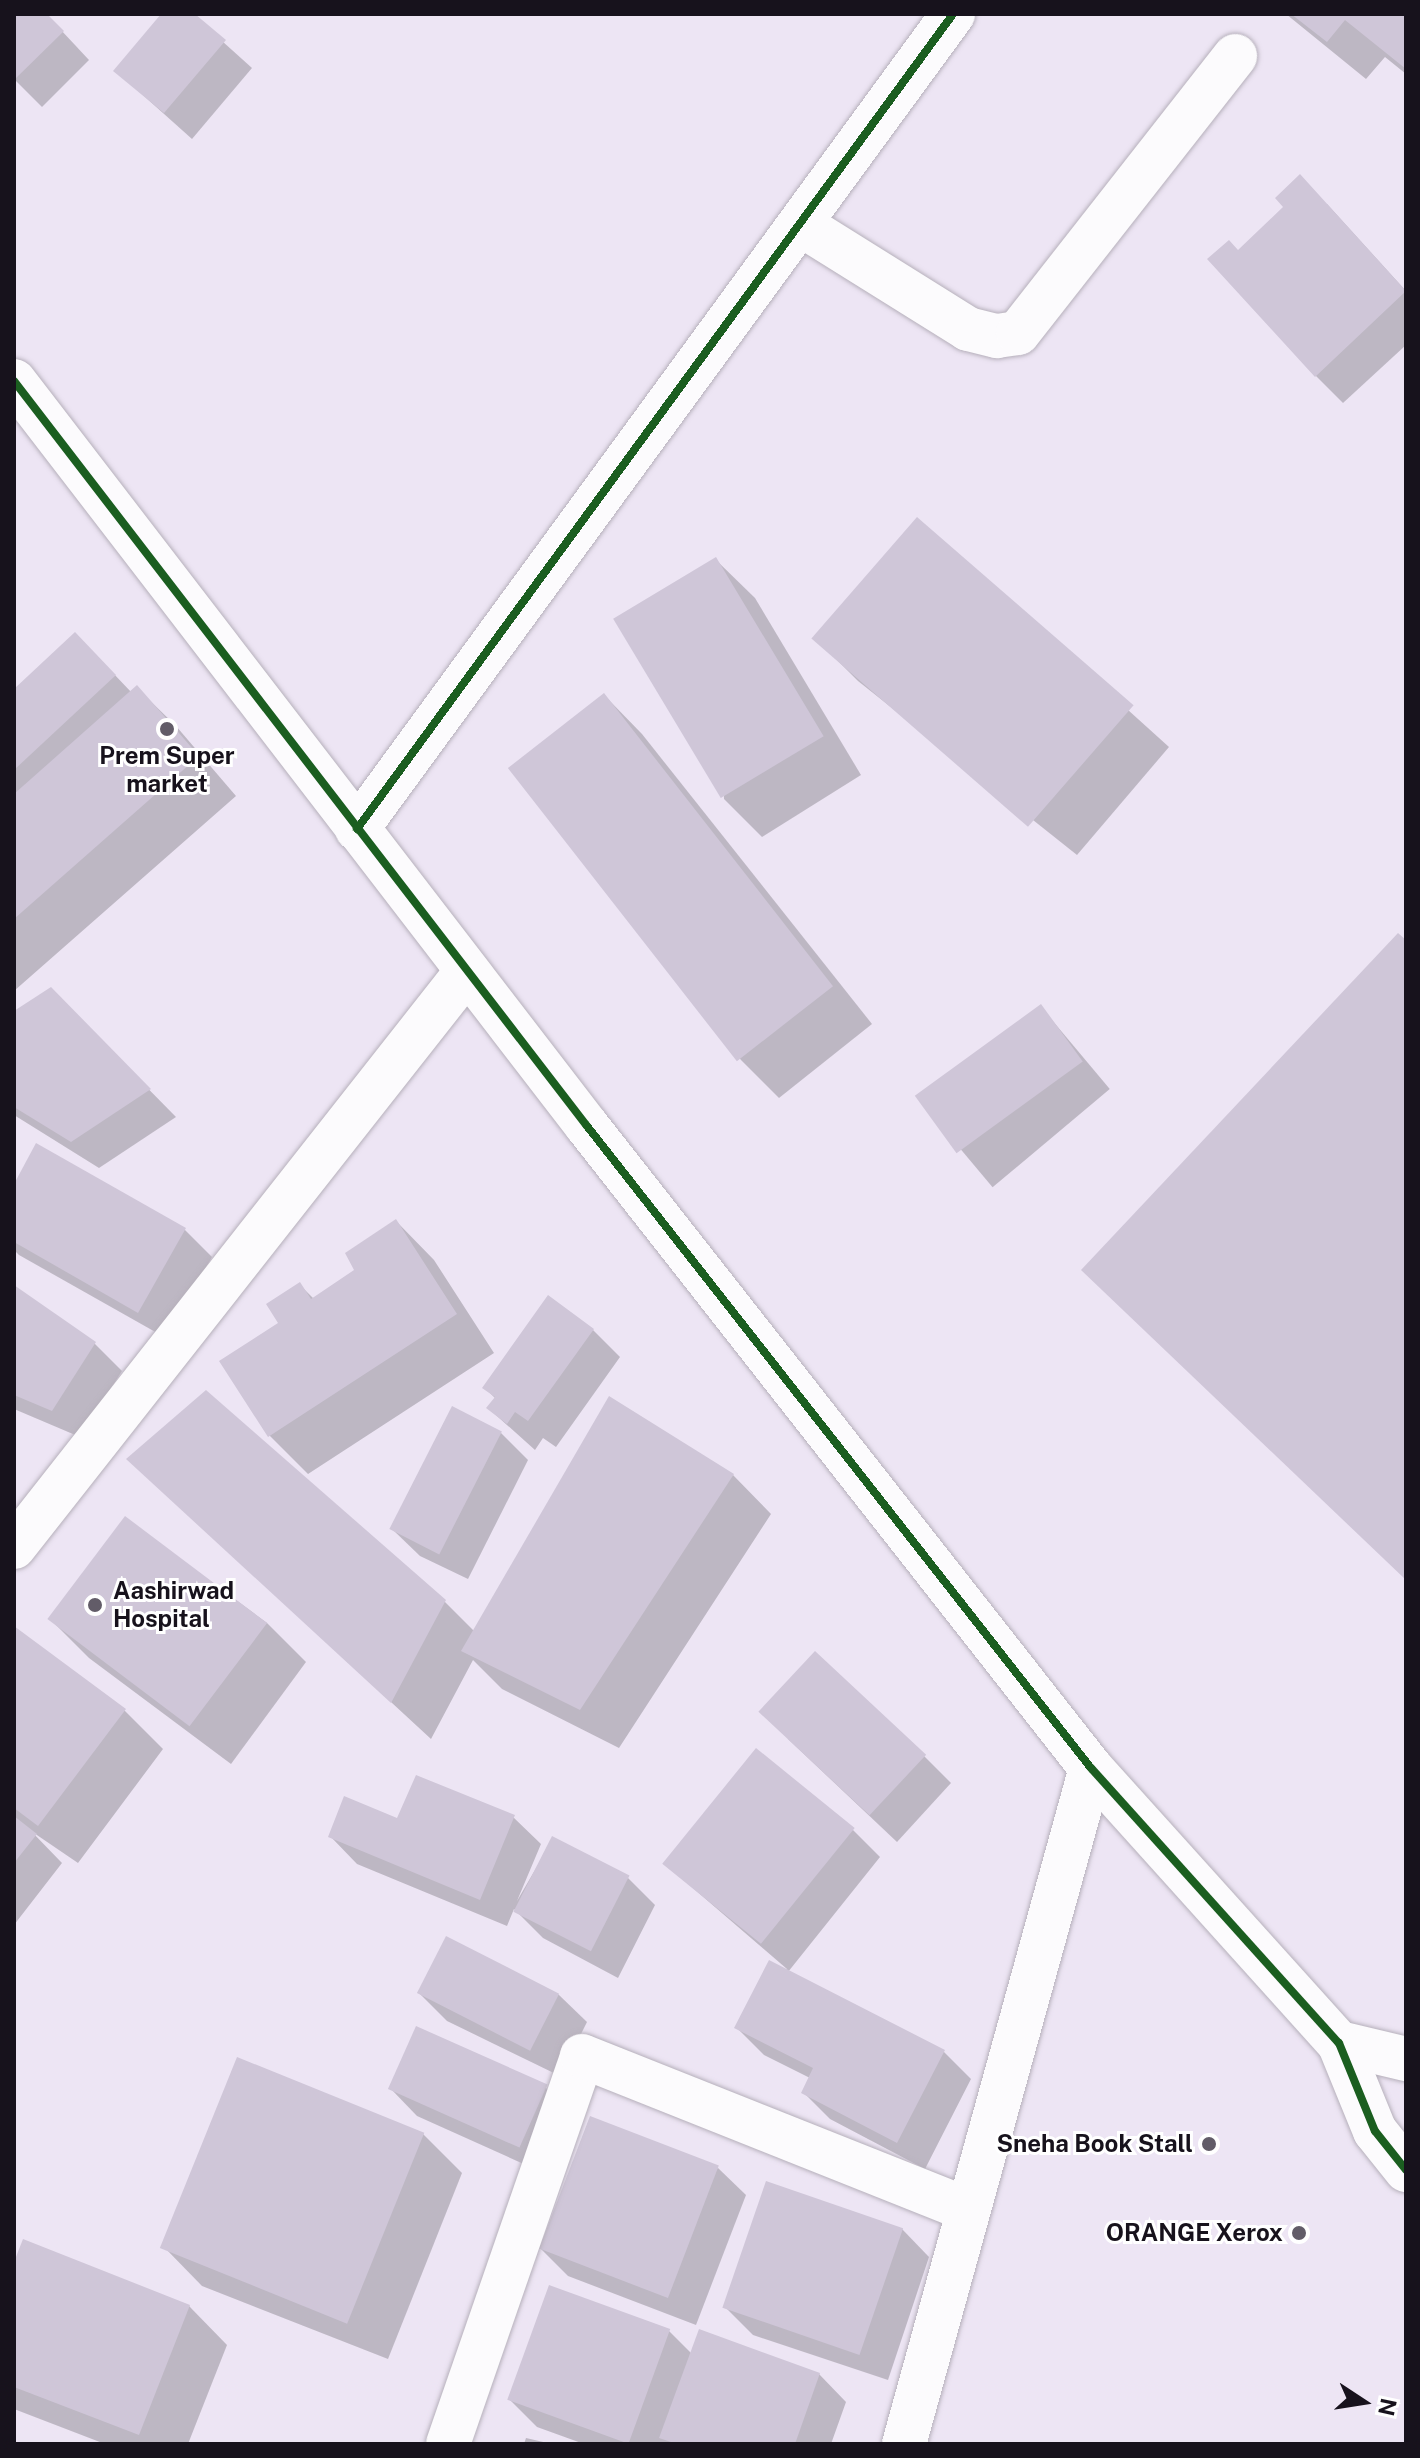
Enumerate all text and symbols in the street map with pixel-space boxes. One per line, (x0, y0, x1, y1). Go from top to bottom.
marker: Prem Super market (158, 720, 176, 738)
place label: Prem Super market (99, 742, 235, 798)
place label: Aashirwad Hospital (113, 1577, 234, 1633)
marker: Aashirwad Hospital (84, 1594, 106, 1616)
place label: Sneha Book Stall (996, 2130, 1193, 2158)
marker: Sneha Book Stall (1200, 2135, 1218, 2153)
place label: ORANGE Xerox (1106, 2219, 1283, 2247)
marker: ORANGE Xerox (1290, 2224, 1308, 2242)
north arrow (1324, 2362, 1404, 2442)
text: N (1373, 2396, 1402, 2418)

